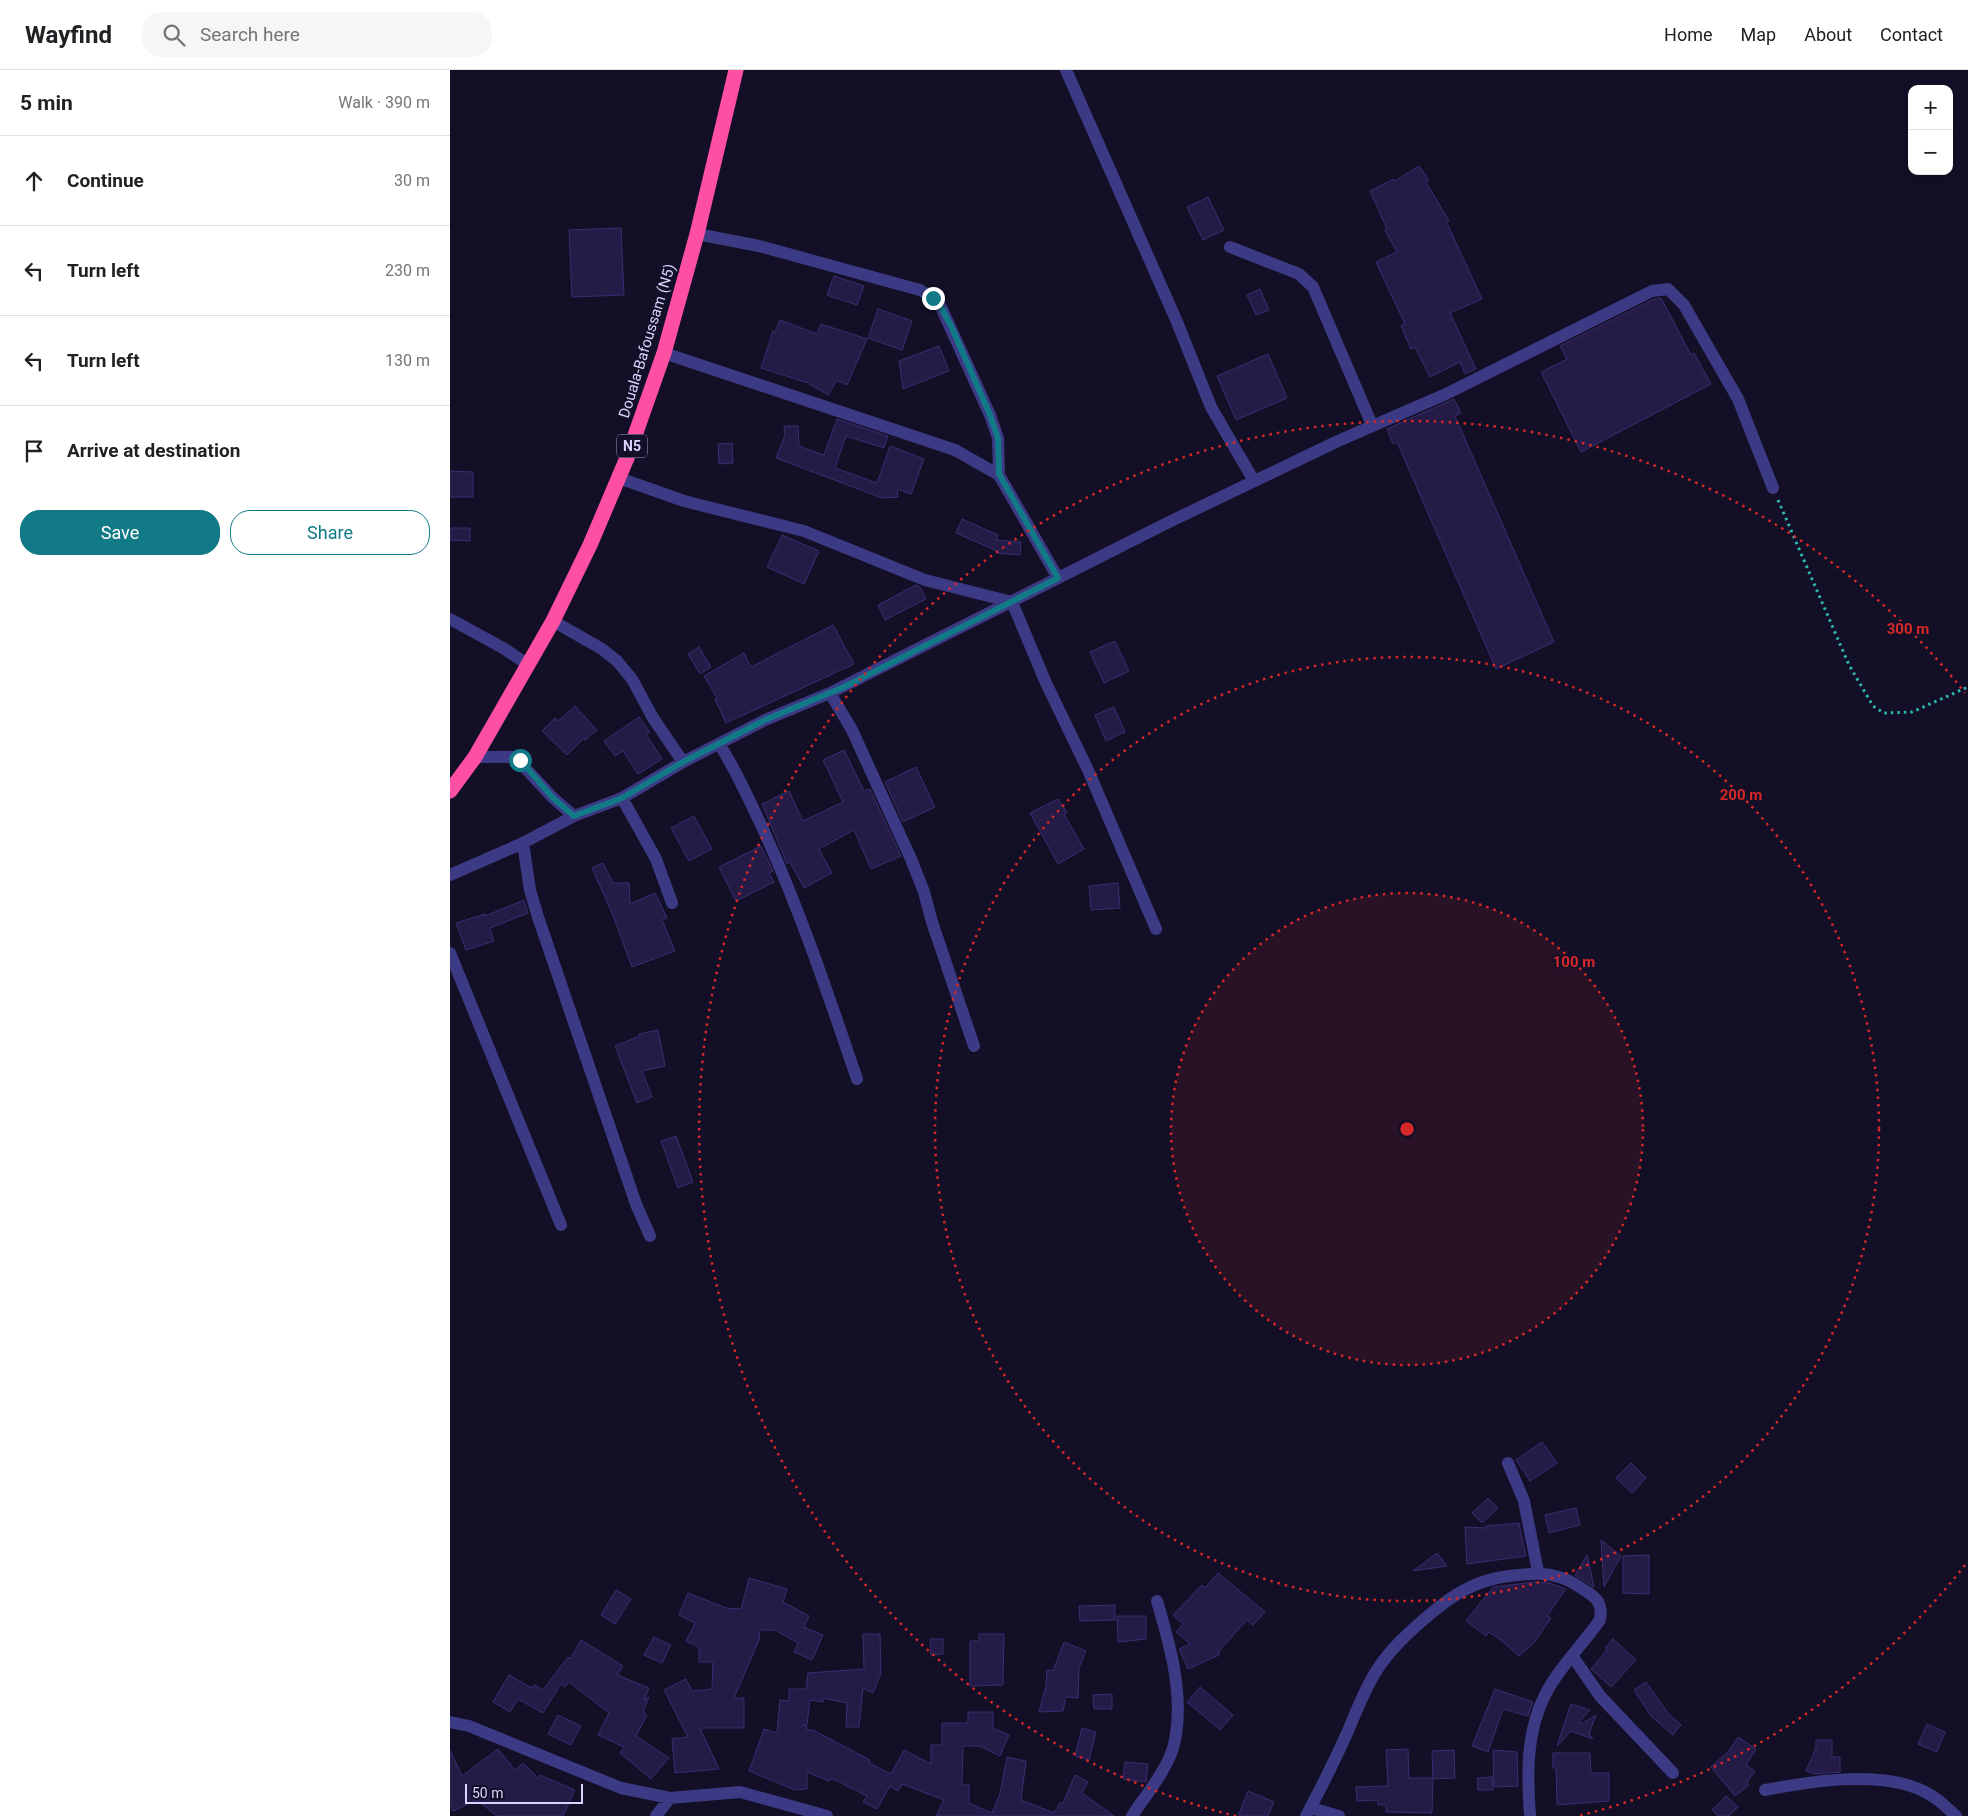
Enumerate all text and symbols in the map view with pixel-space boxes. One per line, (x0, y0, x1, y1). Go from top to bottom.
search box (142, 12, 492, 57)
text: Wayfind (25, 21, 112, 49)
icon: search (160, 21, 188, 49)
text: Search here (200, 23, 300, 46)
text: Home (1664, 24, 1713, 45)
text: Map (1741, 24, 1776, 45)
text: About (1804, 24, 1852, 45)
text: Contact (1880, 24, 1943, 45)
map controls (1908, 85, 1953, 175)
button: + (1908, 85, 1953, 130)
text: 5 min (20, 91, 73, 115)
text: Walk · 390 m (338, 93, 430, 112)
button: − (1908, 130, 1953, 175)
icon: ahead (20, 167, 48, 195)
text: Continue (67, 169, 144, 192)
text: 30 m (394, 171, 430, 190)
icon: left (20, 257, 48, 285)
text: Turn left (67, 259, 140, 282)
text: 230 m (385, 261, 430, 280)
street label: Douala-Bafoussam (N5) (615, 262, 679, 420)
route end (922, 287, 945, 310)
icon: left (20, 347, 48, 375)
text: Turn left (67, 349, 140, 372)
text: 130 m (385, 351, 430, 370)
road number: N5 (617, 434, 647, 458)
icon: arrive (20, 437, 48, 465)
text: Arrive at destination (67, 439, 240, 462)
button: Save (20, 510, 220, 555)
button: Share (230, 510, 430, 555)
text: 300 m (1887, 620, 1929, 638)
route start (509, 749, 532, 772)
text: 200 m (1720, 786, 1762, 804)
text: 100 m (1553, 953, 1595, 971)
centre of rings (1398, 1120, 1416, 1138)
scale bar (465, 1781, 582, 1804)
text: 50 m (472, 1785, 504, 1801)

